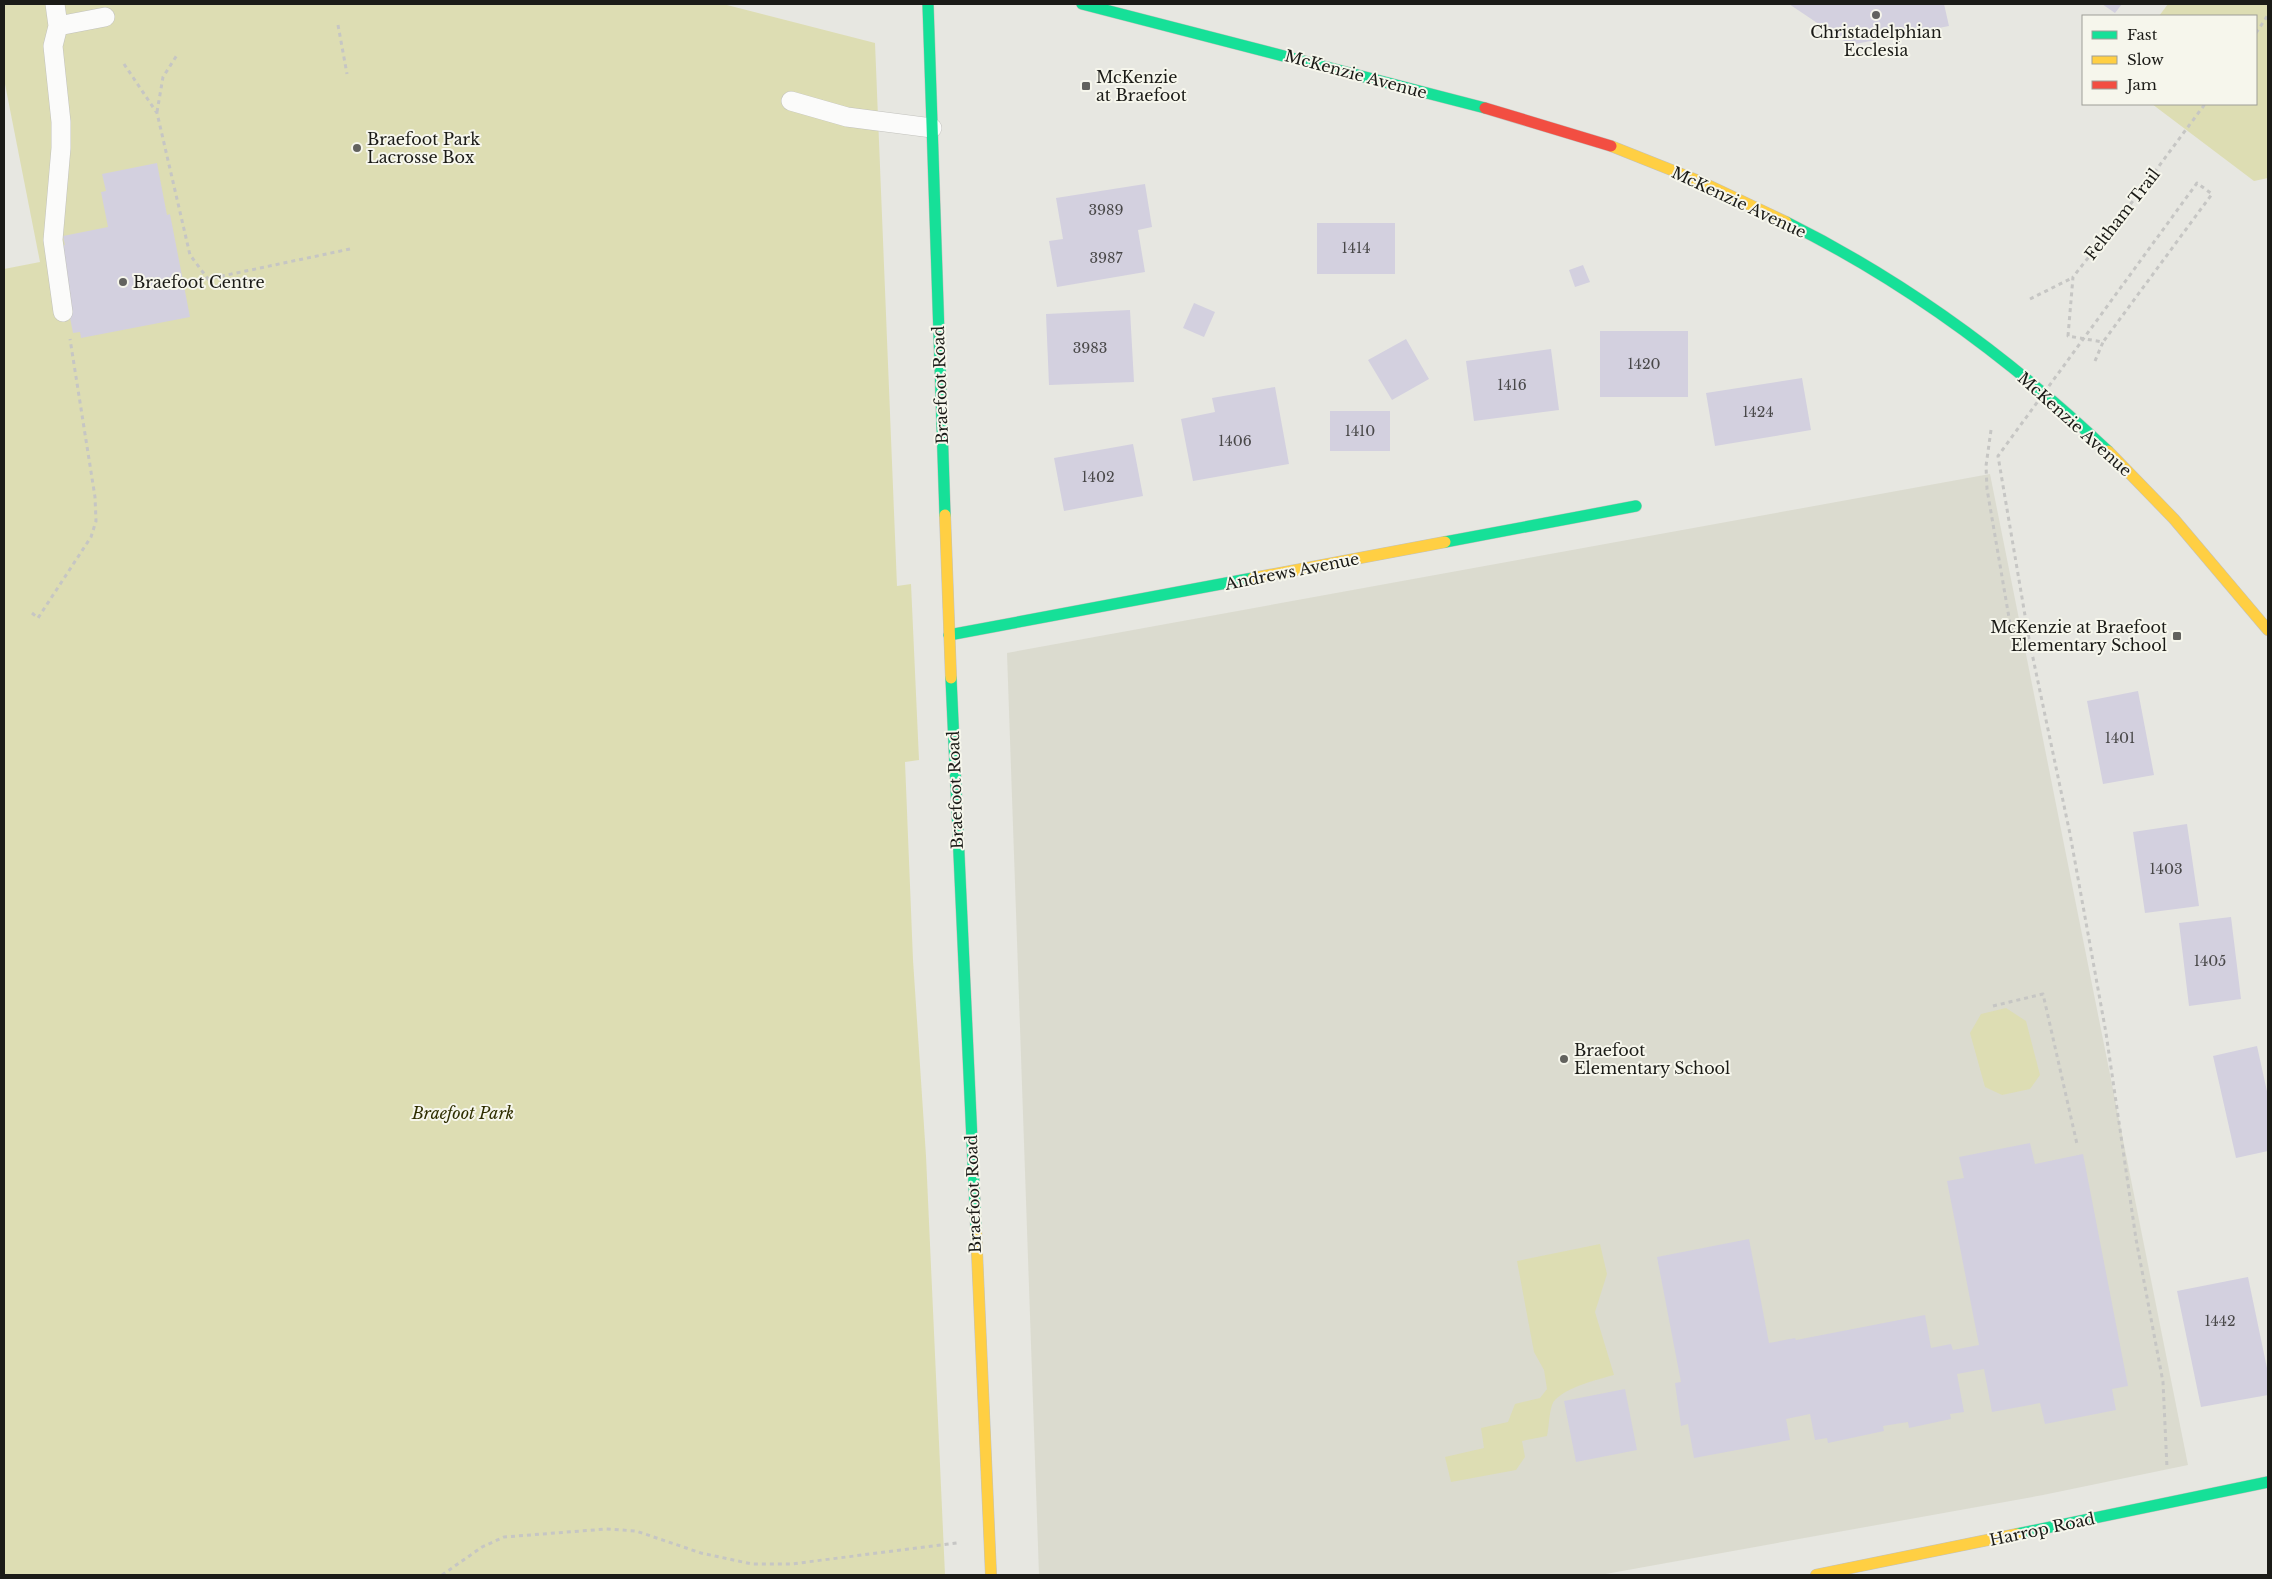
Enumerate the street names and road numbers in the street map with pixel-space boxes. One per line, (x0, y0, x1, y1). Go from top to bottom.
street label: McKenzie Avenue (1283, 45, 1429, 103)
street label: McKenzie Avenue (1668, 162, 1810, 242)
street label: Feltham Trail (2080, 164, 2164, 264)
street label: Braefoot Road (928, 325, 952, 445)
street label: McKenzie Avenue (2014, 368, 2136, 480)
street label: Andrews Avenue (1222, 548, 1361, 594)
street label: Braefoot Road (943, 730, 967, 850)
street label: Braefoot Road (961, 1134, 985, 1254)
street label: Harrop Road (1987, 1508, 2097, 1550)

